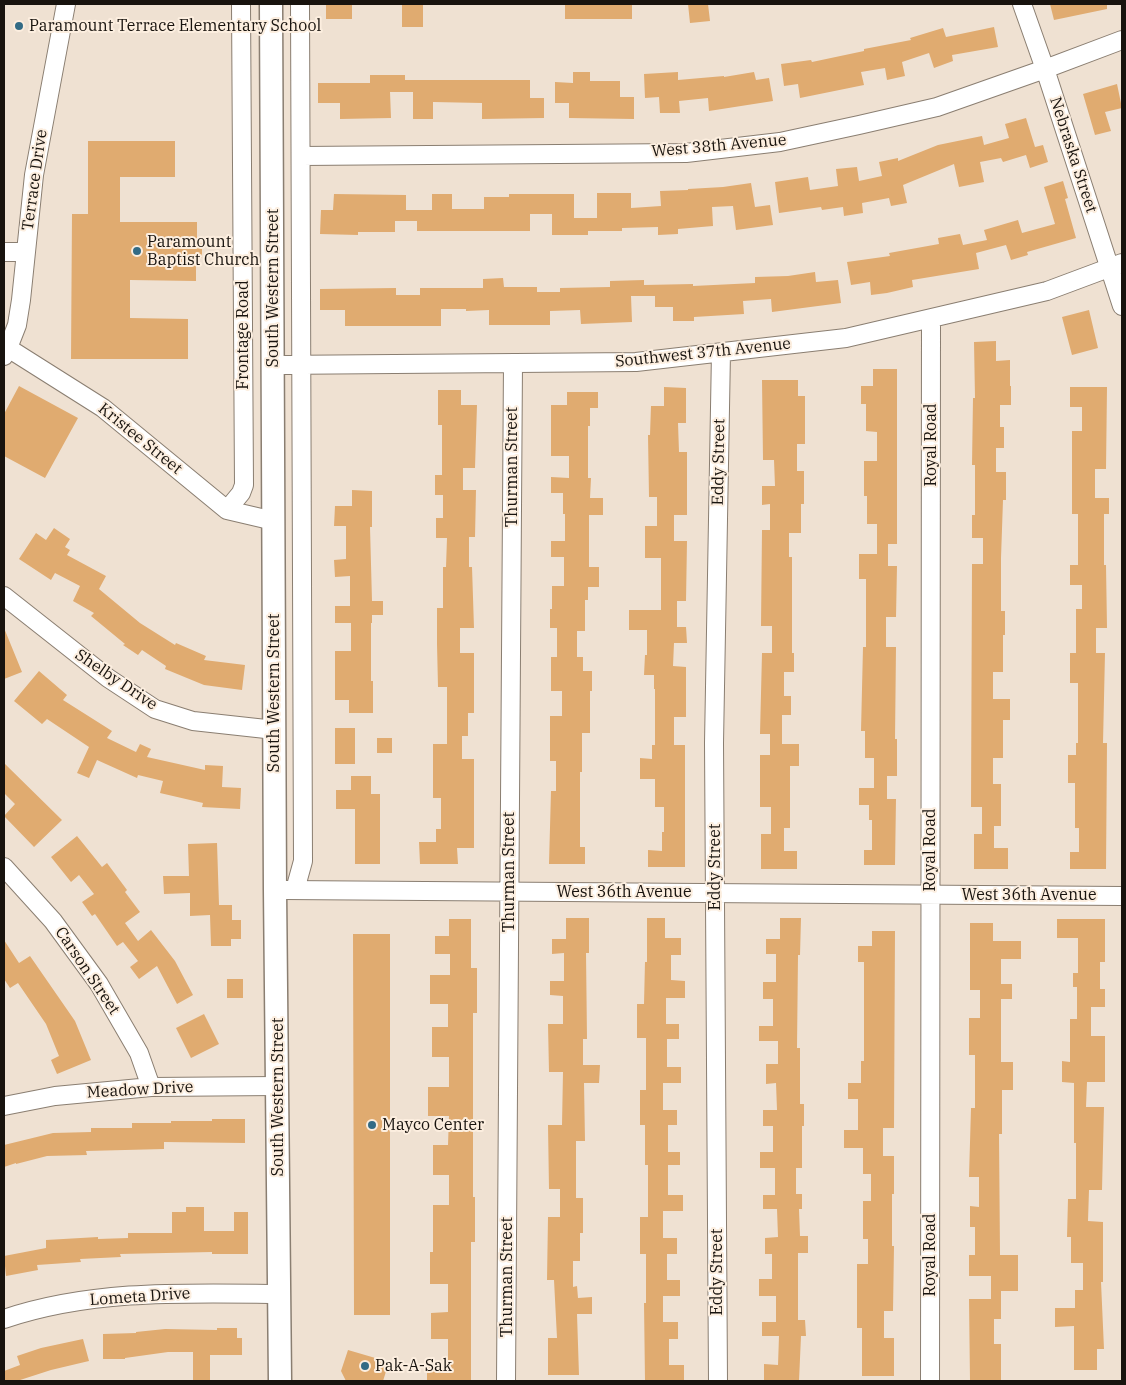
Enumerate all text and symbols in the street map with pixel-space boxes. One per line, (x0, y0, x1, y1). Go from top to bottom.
place label: Paramount Terrace Elementary School (29, 16, 321, 36)
marker: Paramount Terrace Elementary School (13, 20, 25, 32)
street label: Nebraska Street (1045, 95, 1101, 215)
street label: Terrace Drive (18, 128, 52, 232)
street label: West 38th Avenue (651, 131, 787, 161)
street label: South Western Street (263, 209, 283, 367)
place label: Paramount Baptist Church (147, 232, 260, 270)
marker: Paramount Baptist Church (131, 245, 143, 257)
street label: Frontage Road (233, 280, 253, 390)
street label: Southwest 37th Avenue (614, 334, 792, 372)
street label: Kristee Street (94, 399, 186, 479)
street label: Royal Road (921, 403, 941, 487)
street label: Thurman Street (502, 407, 522, 527)
street label: Eddy Street (709, 418, 729, 506)
street label: South Western Street (264, 614, 284, 772)
street label: Shelby Drive (71, 645, 161, 715)
street label: Royal Road (920, 808, 940, 892)
street label: Thurman Street (499, 812, 519, 932)
street label: Eddy Street (705, 824, 725, 910)
street label: West 36th Avenue (556, 882, 692, 902)
street label: West 36th Avenue (961, 885, 1097, 905)
street label: Carson Street (51, 923, 123, 1019)
street label: South Western Street (268, 1018, 288, 1176)
street label: Meadow Drive (86, 1078, 194, 1102)
place label: Mayco Center (382, 1115, 484, 1135)
marker: Mayco Center (366, 1119, 378, 1131)
street label: Royal Road (920, 1213, 940, 1297)
street label: Thurman Street (497, 1217, 517, 1337)
street label: Eddy Street (707, 1229, 727, 1315)
street label: Lometa Drive (89, 1284, 191, 1310)
place label: Pak-A-Sak (375, 1356, 452, 1376)
marker: Pak-A-Sak (359, 1360, 371, 1372)

